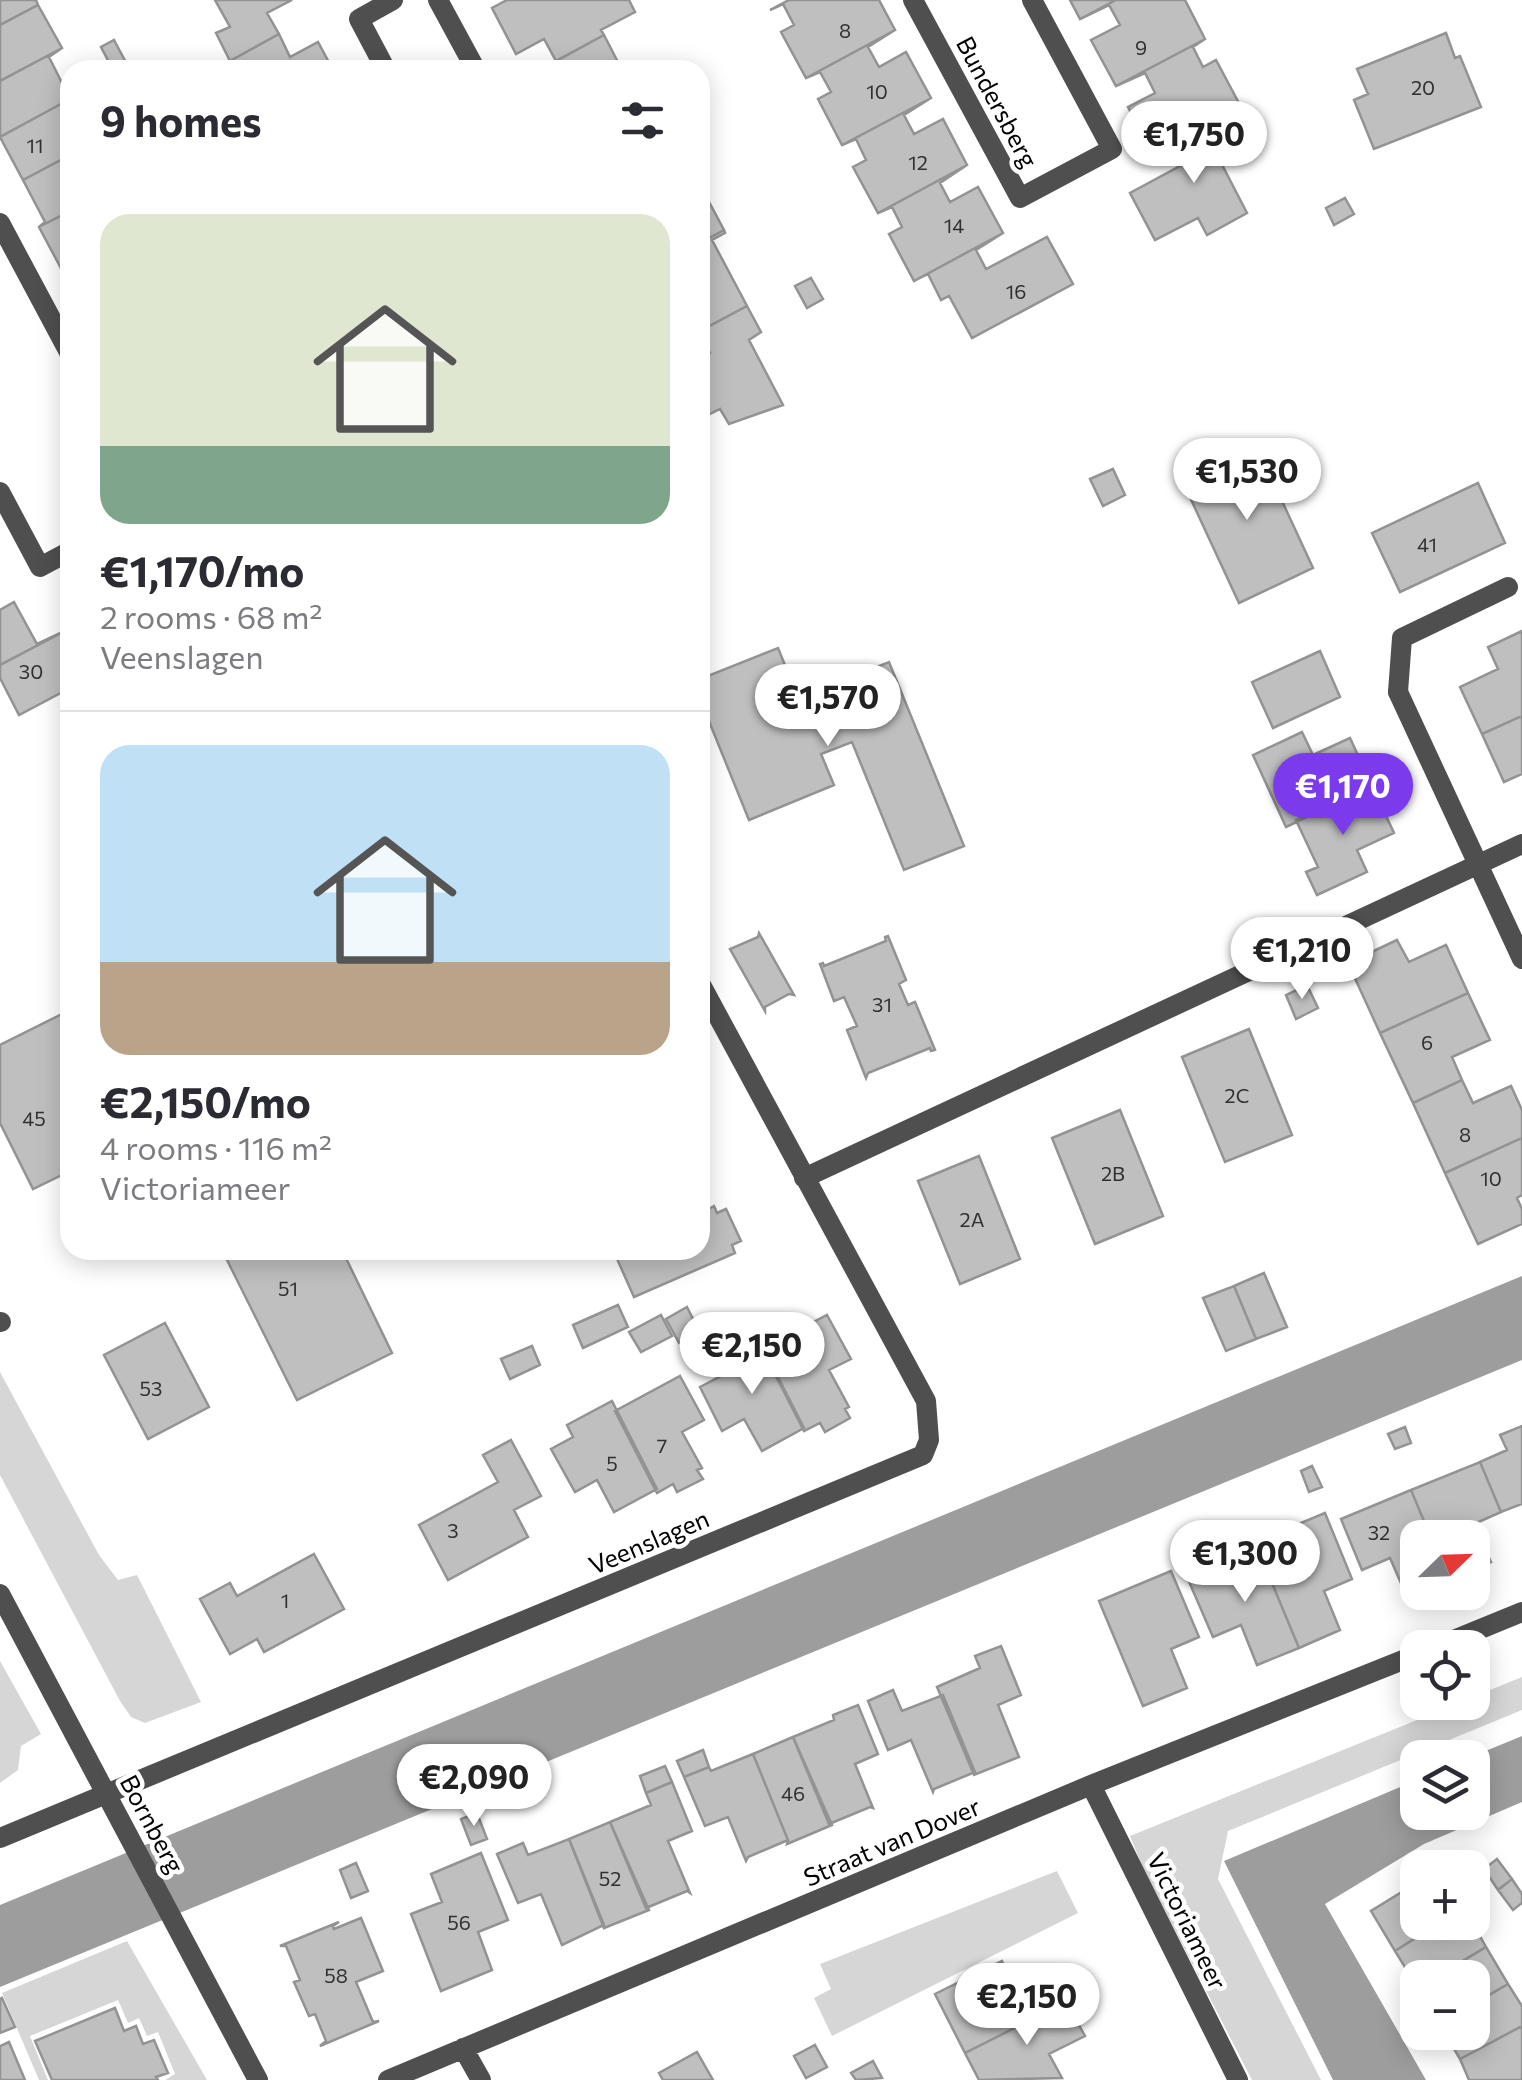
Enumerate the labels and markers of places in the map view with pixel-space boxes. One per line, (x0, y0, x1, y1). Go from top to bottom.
pin: €1,750 (1113, 101, 1275, 186)
pin: €1,530 (1166, 438, 1328, 523)
pin: €1,570 (747, 664, 909, 749)
pin: €1,170 (1262, 753, 1424, 838)
pin: €1,210 (1221, 917, 1383, 1002)
pin: €2,150 (671, 1312, 833, 1397)
pin: €1,300 (1164, 1520, 1326, 1605)
pin: €2,090 (393, 1744, 555, 1829)
pin: €2,150 (946, 1963, 1108, 2048)

